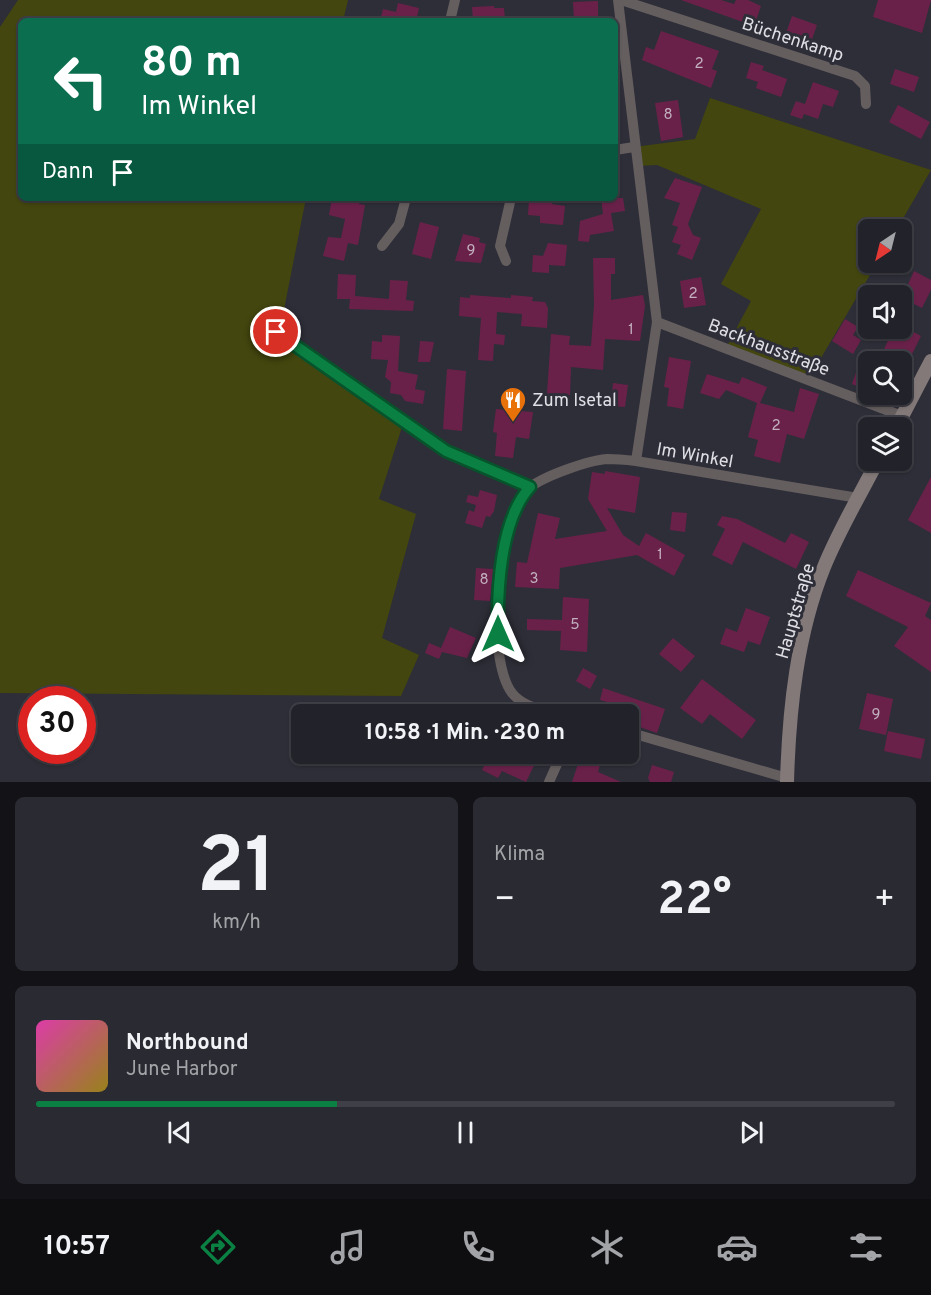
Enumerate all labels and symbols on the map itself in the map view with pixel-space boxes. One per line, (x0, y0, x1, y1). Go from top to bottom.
street label: Büchenkamp (739, 13, 846, 68)
house number: 2 (694, 55, 704, 74)
house number: 8 (663, 106, 673, 125)
north arrow (858, 219, 912, 273)
house number: 9 (467, 242, 475, 261)
house number: 2 (688, 285, 698, 304)
pin (250, 306, 301, 357)
street label: Backhausstraße (704, 315, 833, 382)
house number: 1 (628, 321, 634, 340)
restaurant icon: Zum Isetal (498, 385, 528, 423)
place label: Zum Isetal (532, 390, 617, 413)
house number: 2 (771, 417, 781, 436)
street label: Im Winkel (655, 438, 735, 475)
house number: 1 (657, 546, 663, 565)
street label: Hauptstraße (772, 561, 821, 662)
house number: 3 (529, 570, 539, 589)
house number: 8 (479, 571, 489, 590)
position arrow (466, 602, 530, 666)
house number: 5 (570, 616, 580, 635)
speed limit sign: 30 (18, 686, 96, 764)
house number: 9 (872, 706, 880, 725)

